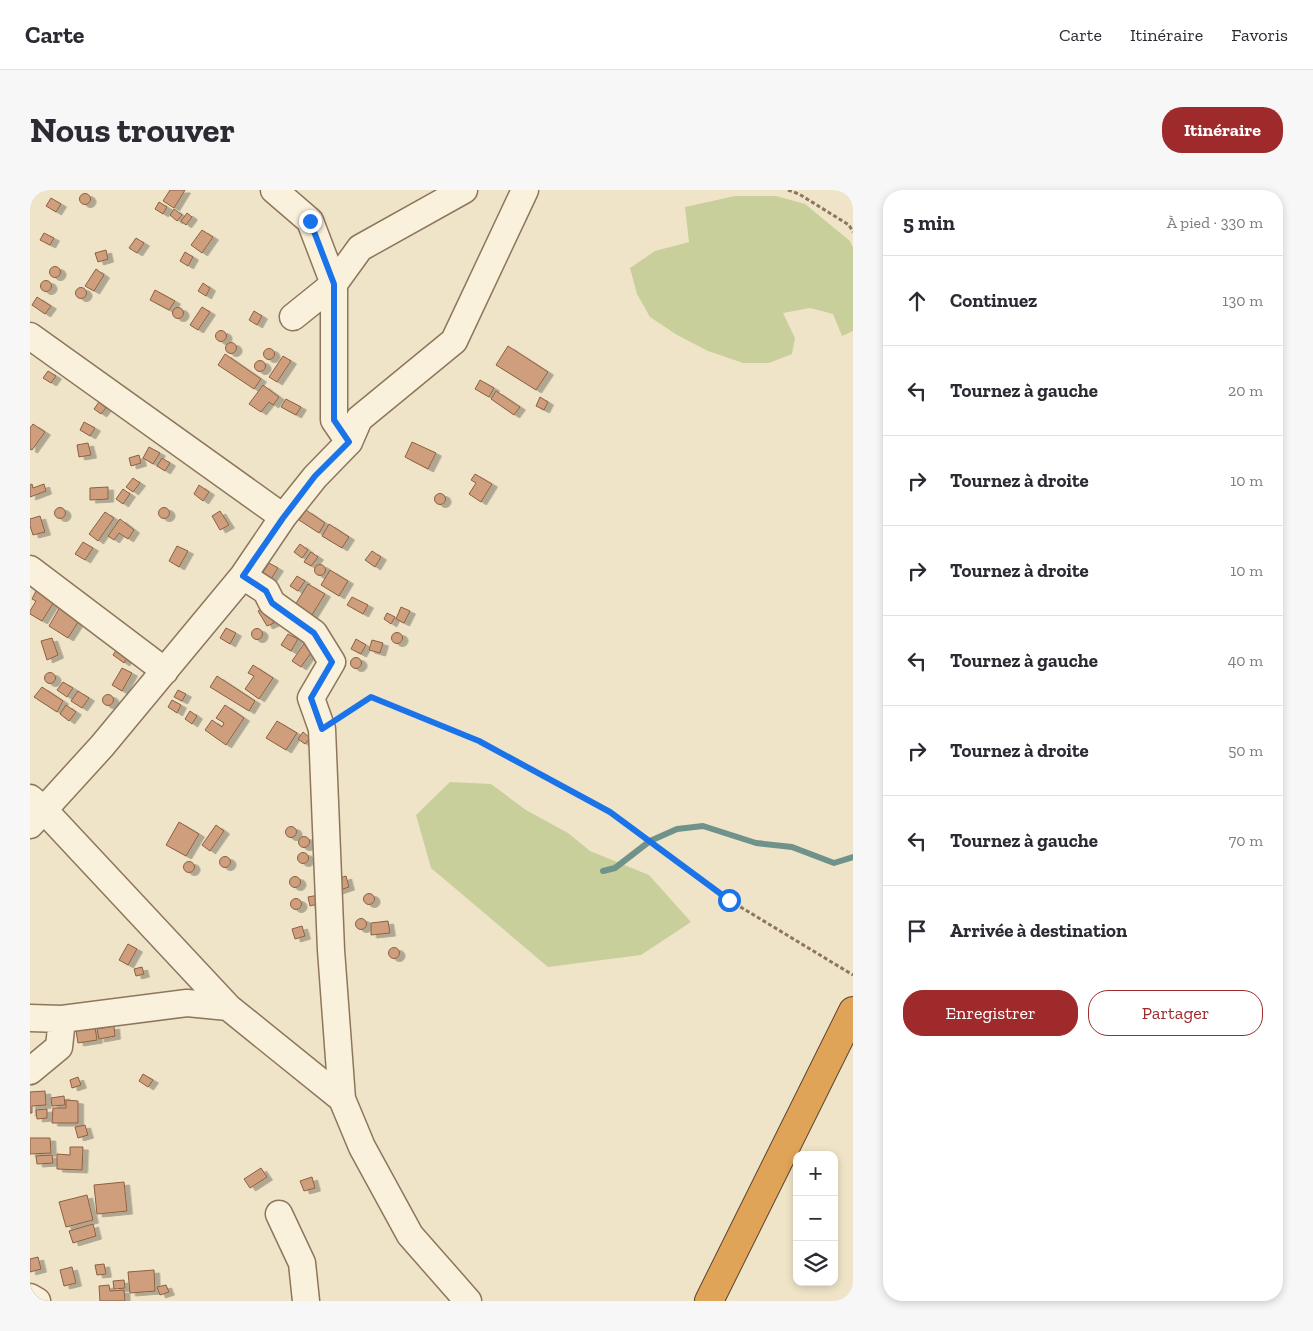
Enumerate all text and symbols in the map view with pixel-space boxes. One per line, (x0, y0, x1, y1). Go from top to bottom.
text: Carte (25, 20, 84, 49)
text: Carte (1059, 24, 1102, 46)
text: Itinéraire (1130, 24, 1203, 46)
text: Favoris (1231, 24, 1288, 46)
button: Itinéraire (1162, 107, 1283, 153)
text: Nous trouver (30, 109, 235, 151)
route end (299, 210, 322, 233)
text: 5 min (903, 210, 955, 235)
text: À pied · 330 m (1167, 213, 1263, 232)
icon: ahead (903, 287, 931, 315)
text: Continuez (950, 289, 1037, 312)
text: 130 m (1222, 291, 1263, 310)
icon: left (903, 377, 931, 405)
text: Tournez à gauche (950, 379, 1098, 402)
text: 20 m (1228, 381, 1263, 400)
icon: right (903, 467, 931, 495)
text: Tournez à droite (950, 469, 1089, 492)
text: 10 m (1230, 471, 1263, 490)
icon: right (903, 557, 931, 585)
text: Tournez à droite (950, 559, 1089, 582)
text: 10 m (1230, 561, 1263, 580)
icon: left (903, 647, 931, 675)
text: Tournez à gauche (950, 649, 1098, 672)
text: 40 m (1228, 651, 1263, 670)
icon: right (903, 737, 931, 765)
text: Tournez à droite (950, 739, 1089, 762)
text: 50 m (1228, 741, 1263, 760)
icon: left (903, 827, 931, 855)
text: Tournez à gauche (950, 829, 1098, 852)
text: 70 m (1229, 831, 1263, 850)
route start (718, 889, 741, 912)
icon: arrive (903, 917, 931, 945)
text: Arrivée à destination (950, 919, 1127, 942)
button: Enregistrer (903, 990, 1078, 1036)
button: Partager (1088, 990, 1263, 1036)
map controls (793, 1151, 838, 1286)
button: + (793, 1151, 838, 1196)
button: − (793, 1196, 838, 1241)
button: layers (793, 1241, 838, 1286)

